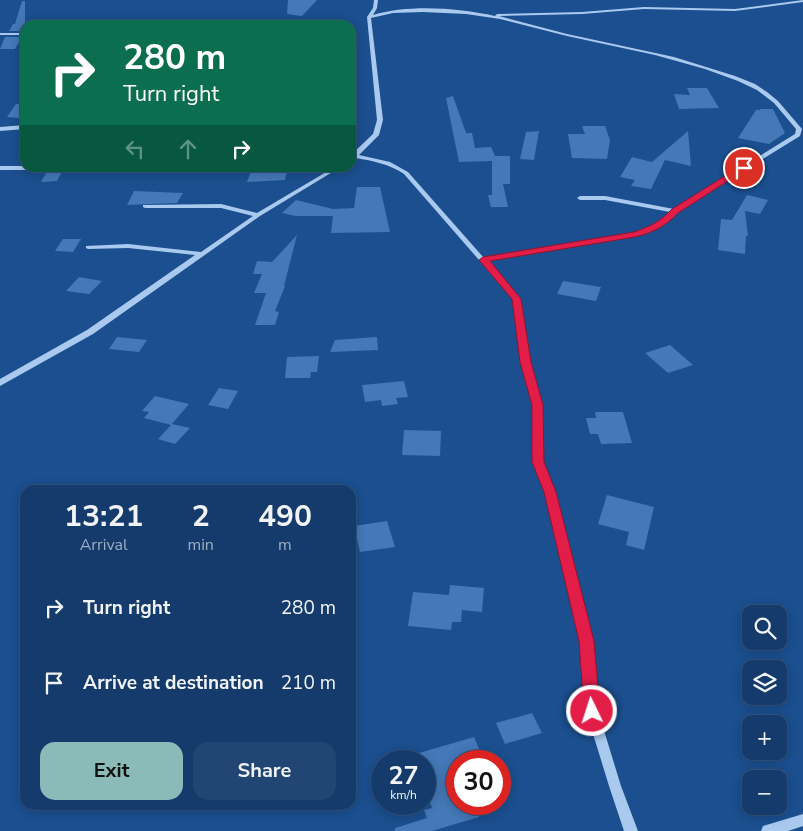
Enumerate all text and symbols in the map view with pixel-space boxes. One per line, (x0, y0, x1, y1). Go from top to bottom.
text: 280 m (123, 34, 226, 81)
icon: right (40, 40, 105, 105)
text: Turn right (123, 79, 219, 109)
icon: left (121, 135, 149, 163)
icon: ahead (174, 135, 202, 163)
icon: right (227, 135, 255, 163)
pin (723, 147, 765, 189)
icon: arrive (730, 154, 758, 182)
text: 13:21 (64, 496, 143, 537)
text: 2 (192, 496, 210, 537)
text: 490 (258, 496, 312, 537)
text: Arrival (80, 534, 128, 556)
text: min (187, 534, 214, 556)
text: m (278, 534, 292, 556)
icon: right (40, 594, 68, 622)
text: Turn right (83, 595, 170, 621)
text: 280 m (281, 595, 336, 621)
map controls (742, 605, 787, 815)
button: search (742, 605, 787, 650)
button: layers (742, 660, 787, 705)
icon: arrive (40, 669, 68, 697)
text: Arrive at destination (83, 670, 264, 696)
text: 210 m (281, 670, 336, 696)
position arrow (565, 684, 617, 736)
button: + (742, 715, 787, 760)
button: Exit (40, 742, 183, 800)
button: Share (193, 742, 336, 800)
speed limit sign: 30 (446, 750, 511, 815)
text: 27 (388, 759, 419, 793)
button: − (742, 770, 787, 815)
text: km/h (390, 787, 417, 803)

